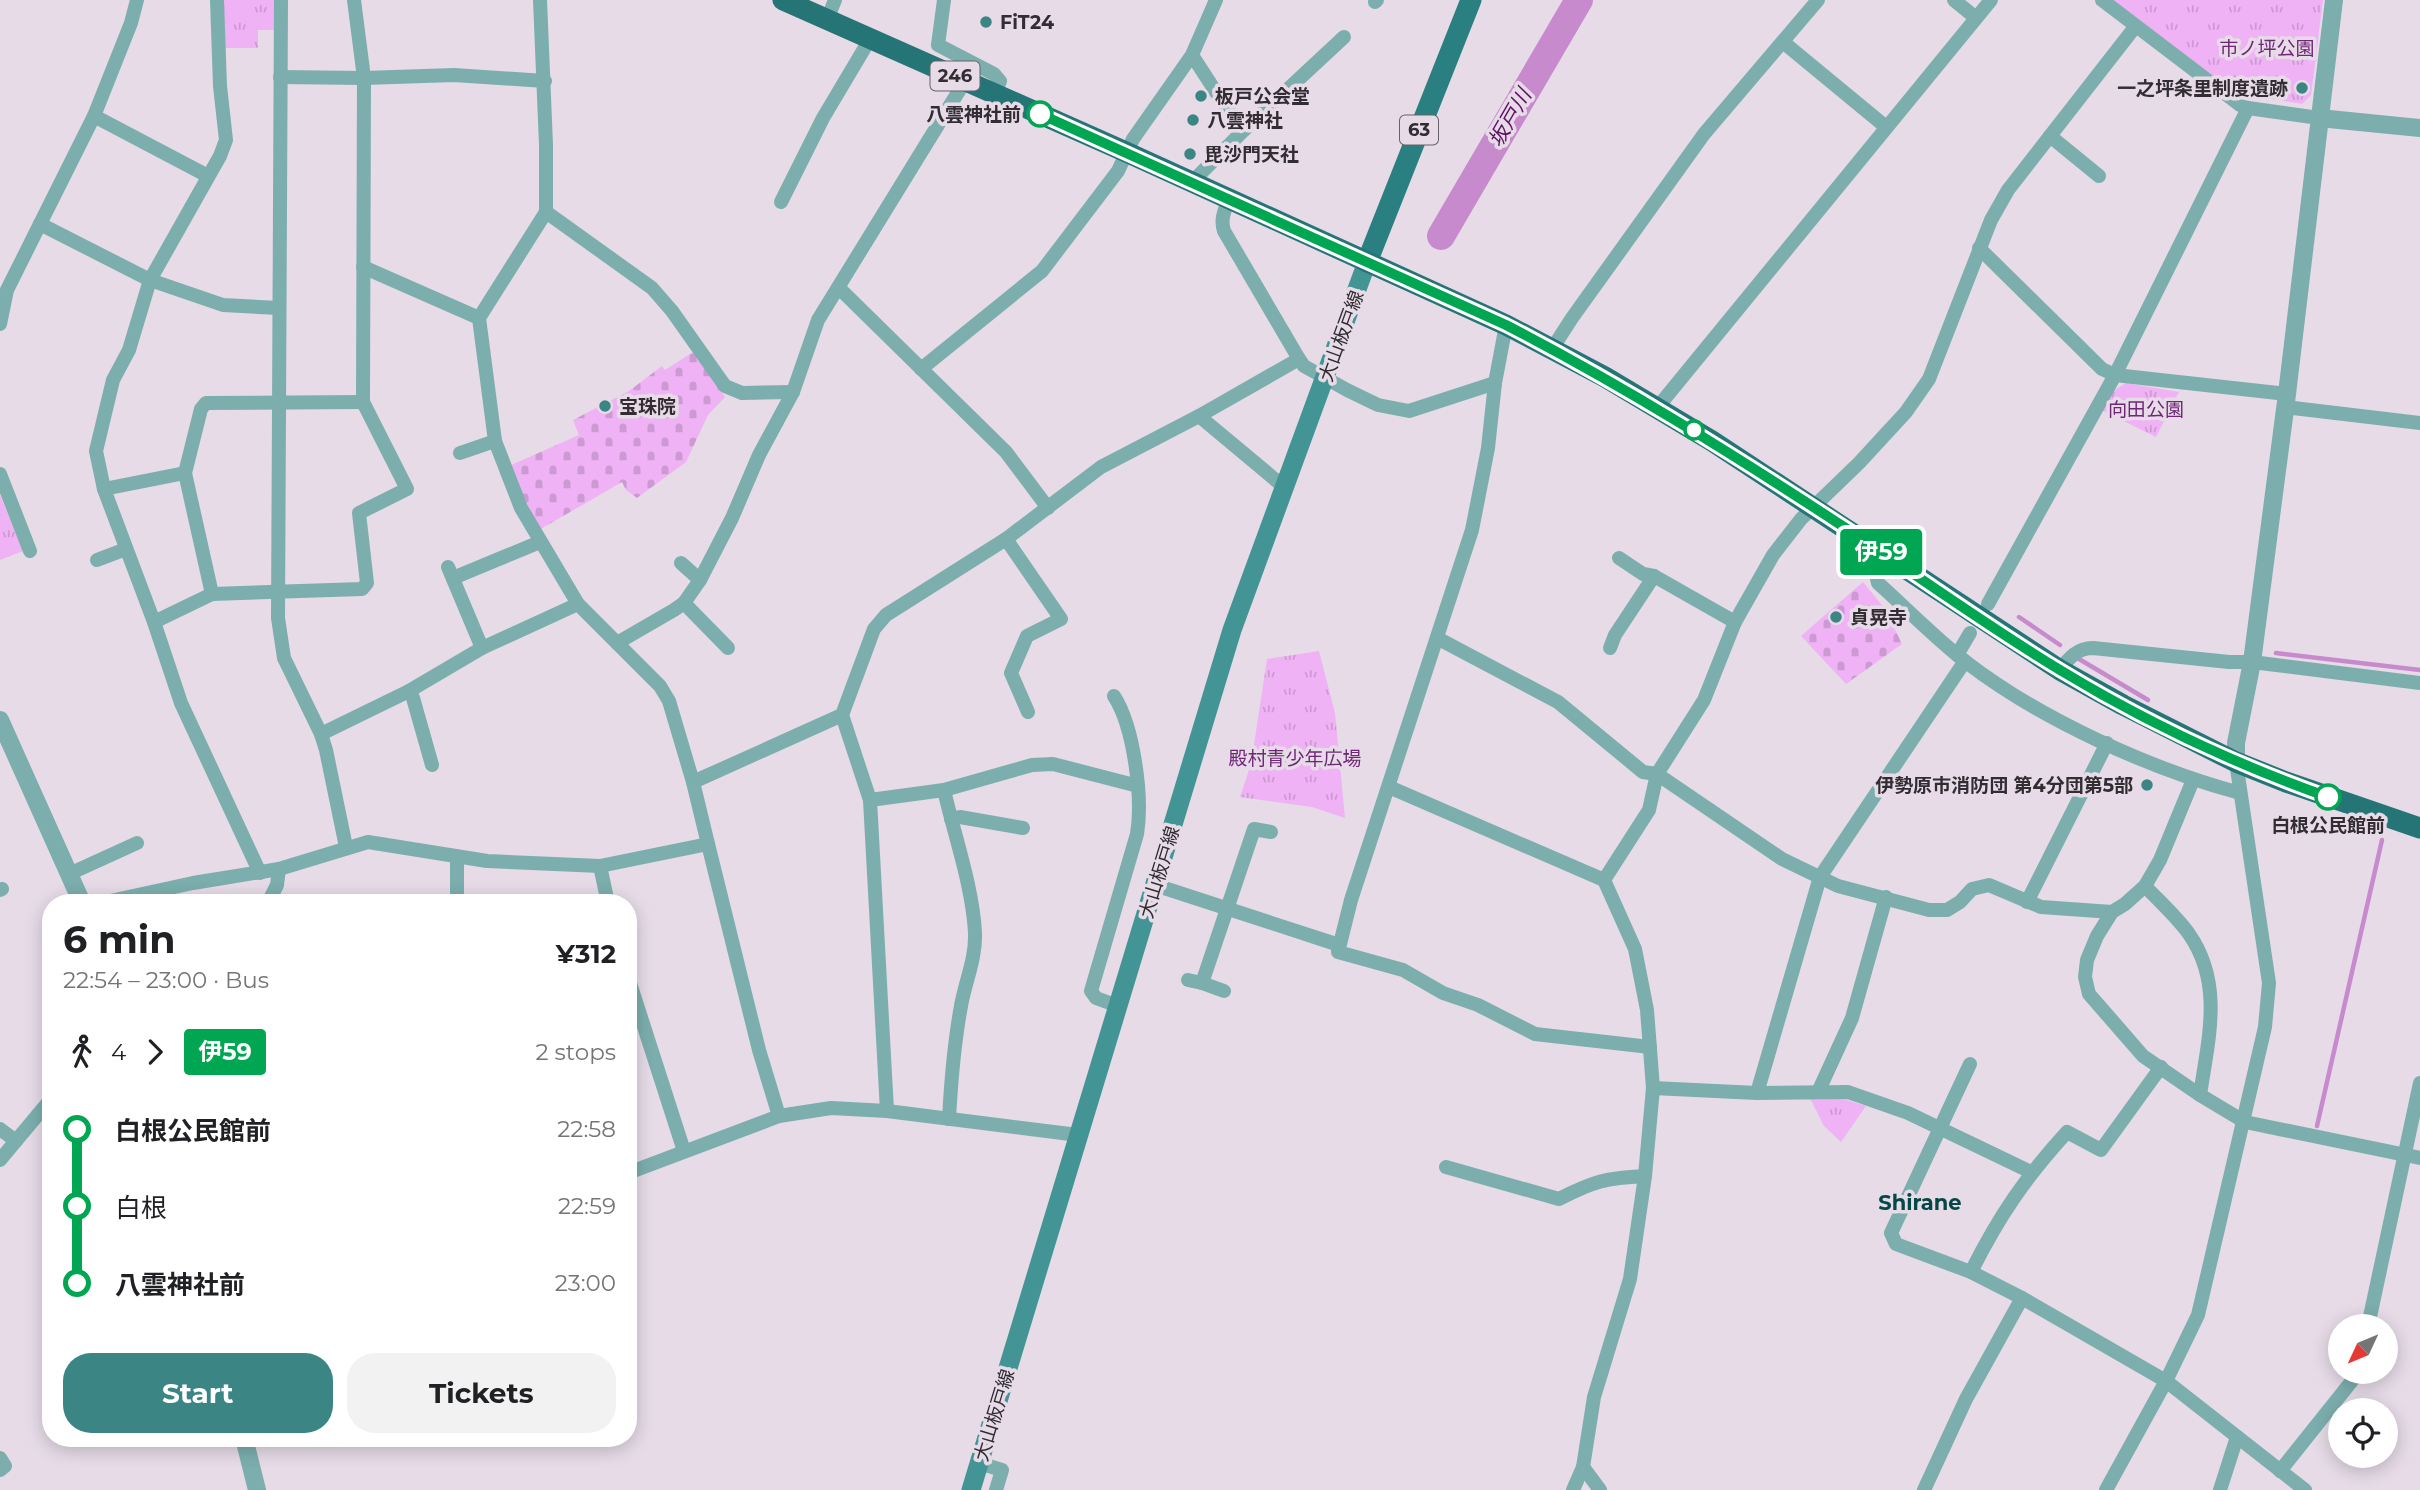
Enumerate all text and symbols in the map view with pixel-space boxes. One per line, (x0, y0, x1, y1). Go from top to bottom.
place label: FiT24 (1000, 11, 1054, 34)
marker: FiT24 (978, 14, 994, 30)
park label: 市ノ坪公園 (2219, 37, 2315, 60)
road number: 246 (930, 62, 979, 90)
place label: 一之坪条里制度遺跡 (2117, 77, 2288, 100)
marker: 一之坪条里制度遺跡 (2294, 80, 2310, 96)
water label: 坂戸川 (1483, 82, 1537, 151)
place label: 板戸公会堂 (1215, 85, 1310, 108)
marker: 板戸公会堂 (1193, 88, 1209, 104)
marker: 八雲神社前 (1027, 101, 1053, 127)
place label: 八雲神社前 (926, 103, 1021, 126)
place label: 八雲神社 (1207, 109, 1283, 132)
marker: 八雲神社 (1185, 112, 1201, 128)
road number: 63 (1400, 116, 1438, 145)
place label: 毘沙門天社 (1204, 143, 1299, 166)
marker: 毘沙門天社 (1182, 146, 1198, 162)
street label: 大山板戸線 (1314, 288, 1369, 385)
place label: 宝珠院 (619, 395, 676, 418)
marker: 宝珠院 (597, 398, 613, 414)
park label: 向田公園 (2108, 398, 2184, 421)
unlabelled marker (1684, 420, 1704, 440)
line badge: 伊59 (1841, 529, 1921, 575)
text: 伊59 (1854, 537, 1908, 566)
place label: 貞晃寺 (1850, 606, 1907, 629)
marker: 貞晃寺 (1828, 609, 1844, 625)
park label: 殿村青少年広場 (1228, 747, 1362, 770)
place label: 伊勢原市消防団 第4分団第5部 (1875, 774, 2133, 797)
marker: 伊勢原市消防団 第4分団第5部 (2139, 777, 2155, 793)
marker: 白根公民館前 (2315, 784, 2341, 810)
place label: 白根公民館前 (2271, 814, 2385, 837)
street label: 大山板戸線 (1135, 823, 1184, 921)
text: 6 min (63, 916, 176, 963)
text: ¥312 (556, 938, 616, 970)
text: 22:54 – 23:00 · Bus (63, 966, 269, 994)
icon: walk (63, 1033, 101, 1071)
icon: forward (136, 1033, 174, 1071)
text: 伊59 (198, 1037, 252, 1066)
text: 4 (111, 1038, 126, 1066)
text: 2 stops (536, 1038, 616, 1066)
text: 白根公民館前 (115, 1115, 271, 1147)
text: 22:58 (557, 1115, 616, 1143)
district label: Shirane (1878, 1190, 1962, 1215)
text: 白根 (115, 1192, 167, 1224)
text: 22:59 (558, 1192, 616, 1220)
text: 八雲神社前 (115, 1269, 245, 1301)
text: 23:00 (555, 1269, 616, 1297)
north arrow (2328, 1314, 2398, 1384)
map controls (2328, 1314, 2398, 1468)
button: Start (63, 1353, 333, 1433)
button: Tickets (347, 1353, 616, 1433)
street label: 大山板戸線 (970, 1366, 1019, 1464)
button: locate (2328, 1398, 2398, 1468)

